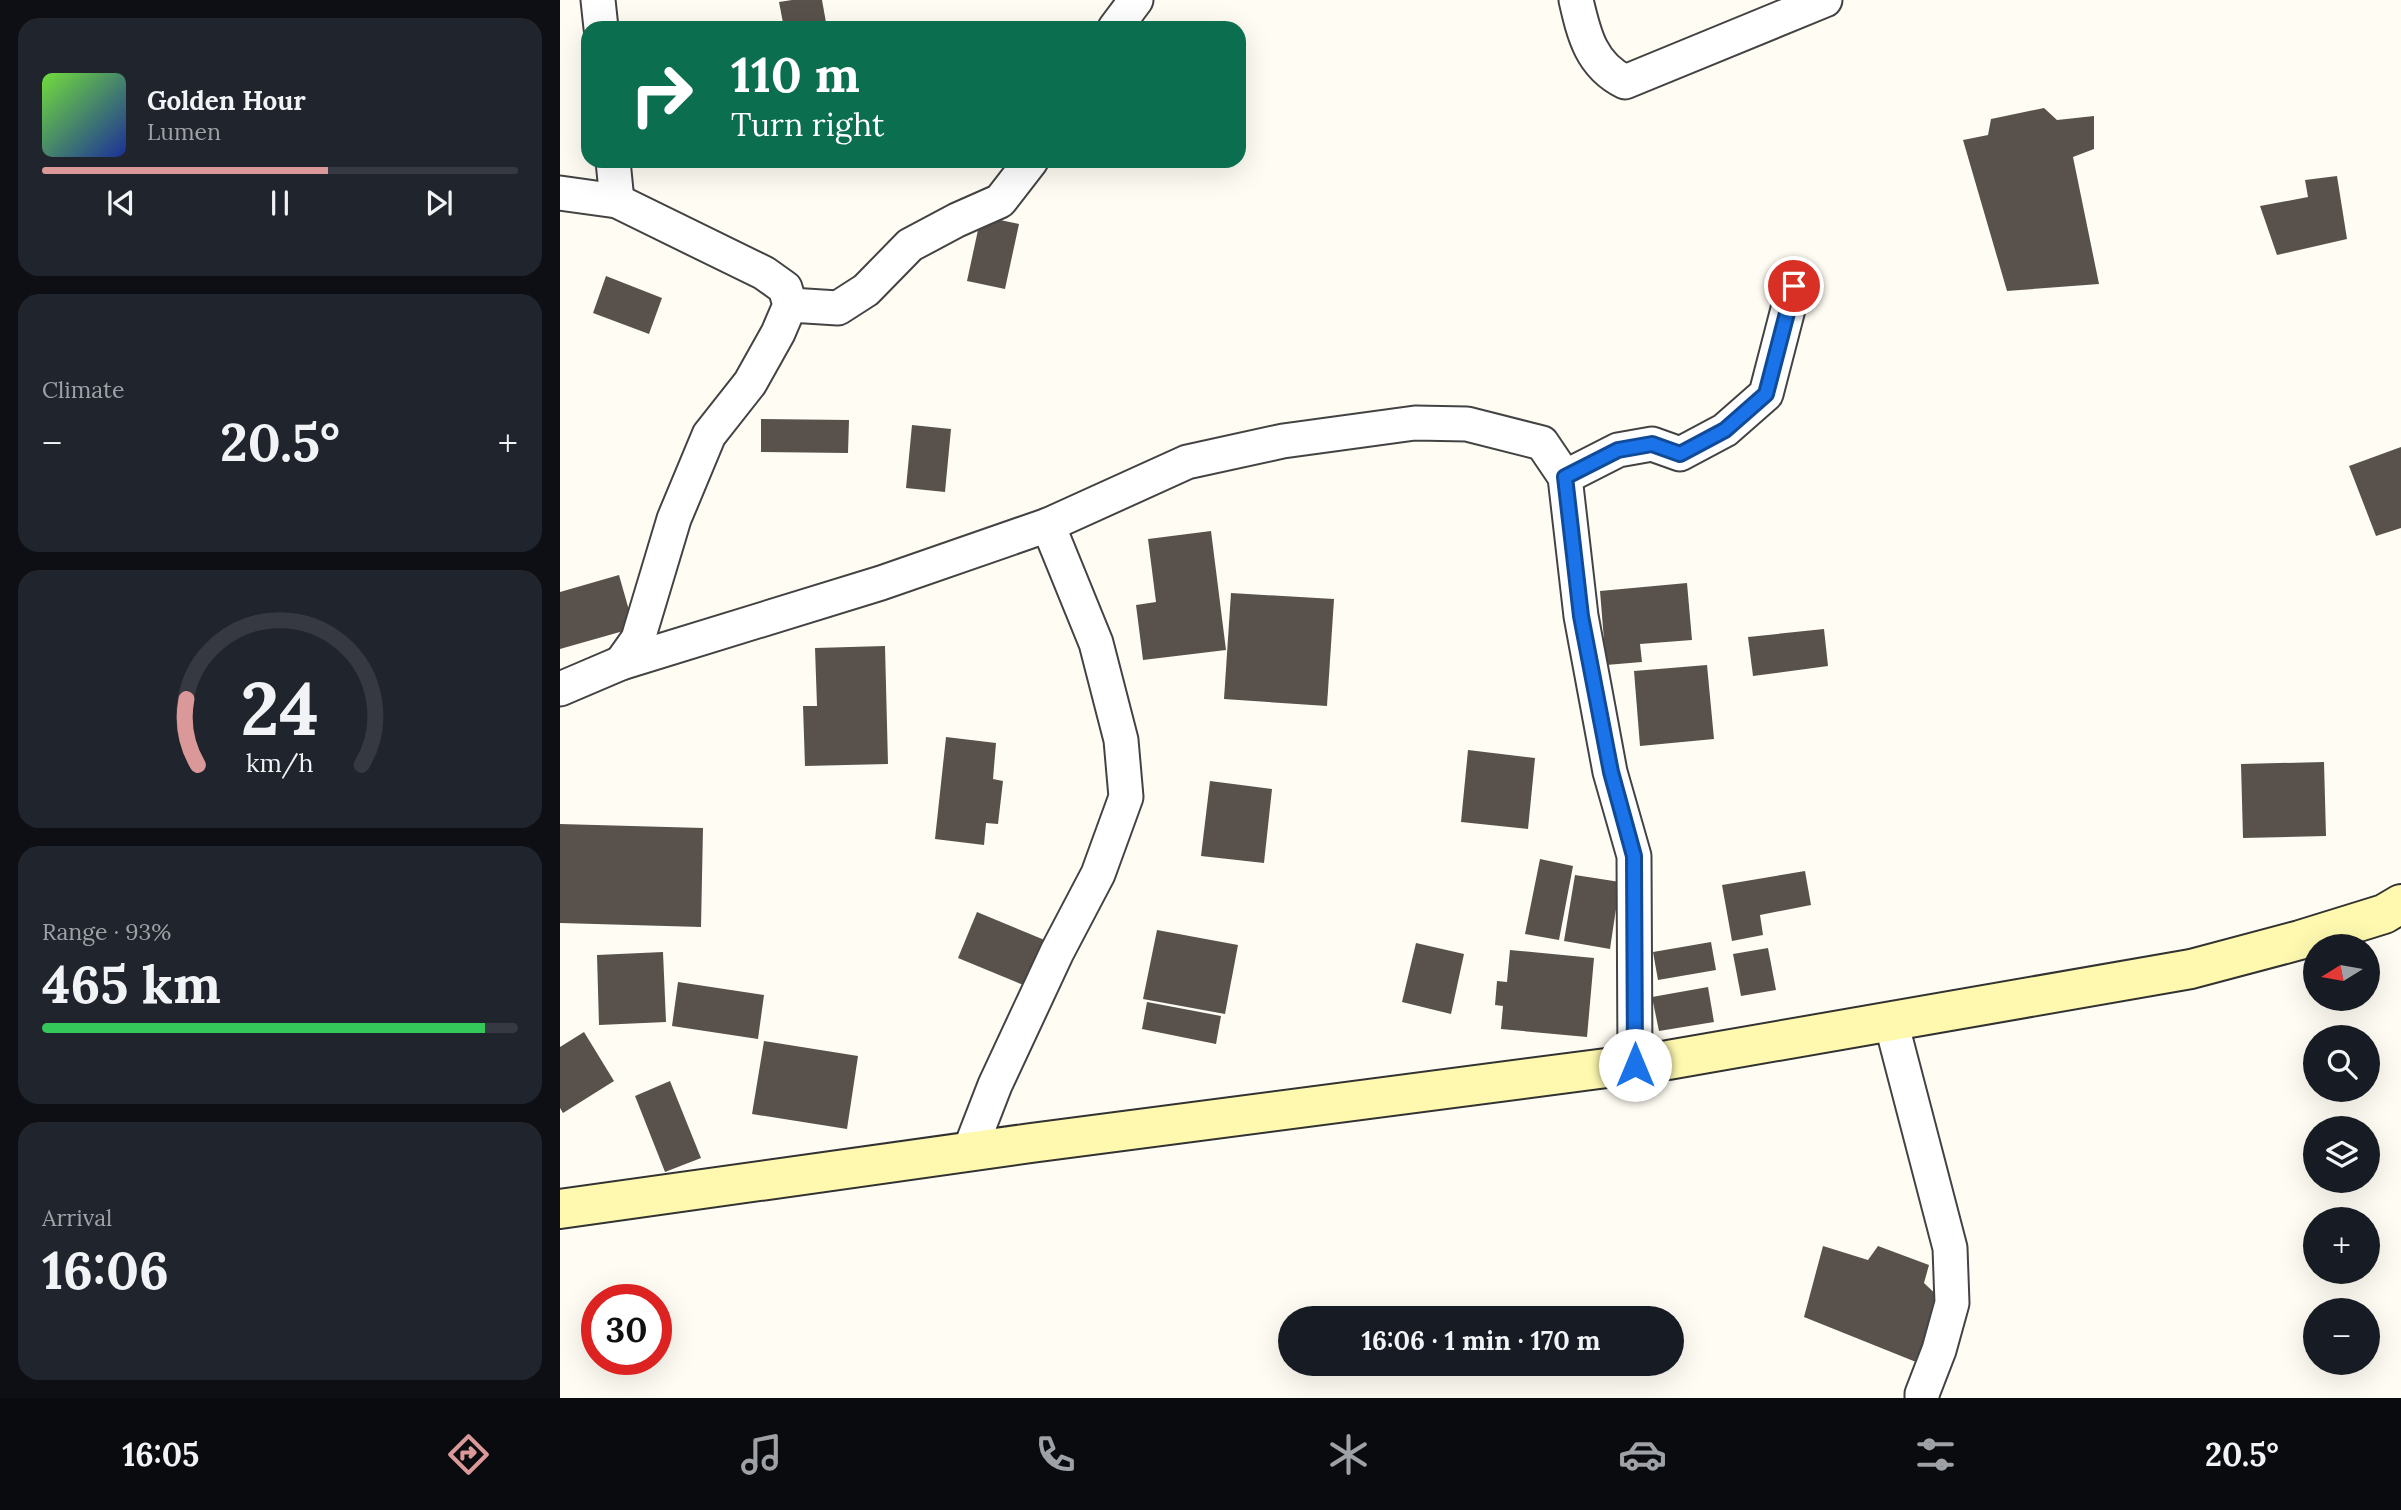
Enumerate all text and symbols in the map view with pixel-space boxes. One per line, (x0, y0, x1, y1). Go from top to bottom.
text: 110 m (731, 43, 860, 105)
icon: right (616, 49, 707, 140)
text: Golden Hour (147, 84, 306, 117)
text: Turn right (731, 104, 884, 145)
text: Lumen (147, 117, 221, 146)
icon: previous (102, 184, 140, 222)
icon: pause (261, 184, 299, 222)
icon: next (420, 184, 458, 222)
pin (1764, 256, 1824, 316)
icon: arrive (1775, 267, 1813, 305)
text: Climate (42, 375, 124, 404)
text: 20.5° (220, 409, 340, 475)
text: − (42, 419, 62, 467)
text: + (498, 419, 518, 467)
text: 24 (241, 662, 319, 755)
text: km/h (246, 747, 314, 779)
text: Range · 93% (42, 917, 171, 946)
north arrow (2303, 934, 2380, 1012)
map controls (2303, 934, 2380, 1375)
text: 465 km (42, 951, 221, 1017)
button: search (2303, 1025, 2380, 1102)
position arrow (1598, 1028, 1672, 1102)
button: layers (2303, 1116, 2380, 1193)
text: Arrival (42, 1203, 112, 1232)
button: + (2303, 1207, 2380, 1284)
text: 16:06 (42, 1237, 169, 1303)
speed limit sign: 30 (581, 1284, 672, 1375)
button: − (2303, 1298, 2380, 1375)
text: 16:06 · 1 min · 170 m (1361, 1324, 1601, 1357)
icon: directions (444, 1430, 493, 1479)
icon: music (737, 1430, 786, 1479)
icon: phone (1031, 1430, 1080, 1479)
icon: climate (1324, 1430, 1373, 1479)
icon: car (1618, 1430, 1667, 1479)
icon: filters (1911, 1430, 1960, 1479)
text: 16:05 (122, 1434, 199, 1475)
text: 20.5° (2205, 1434, 2279, 1475)

